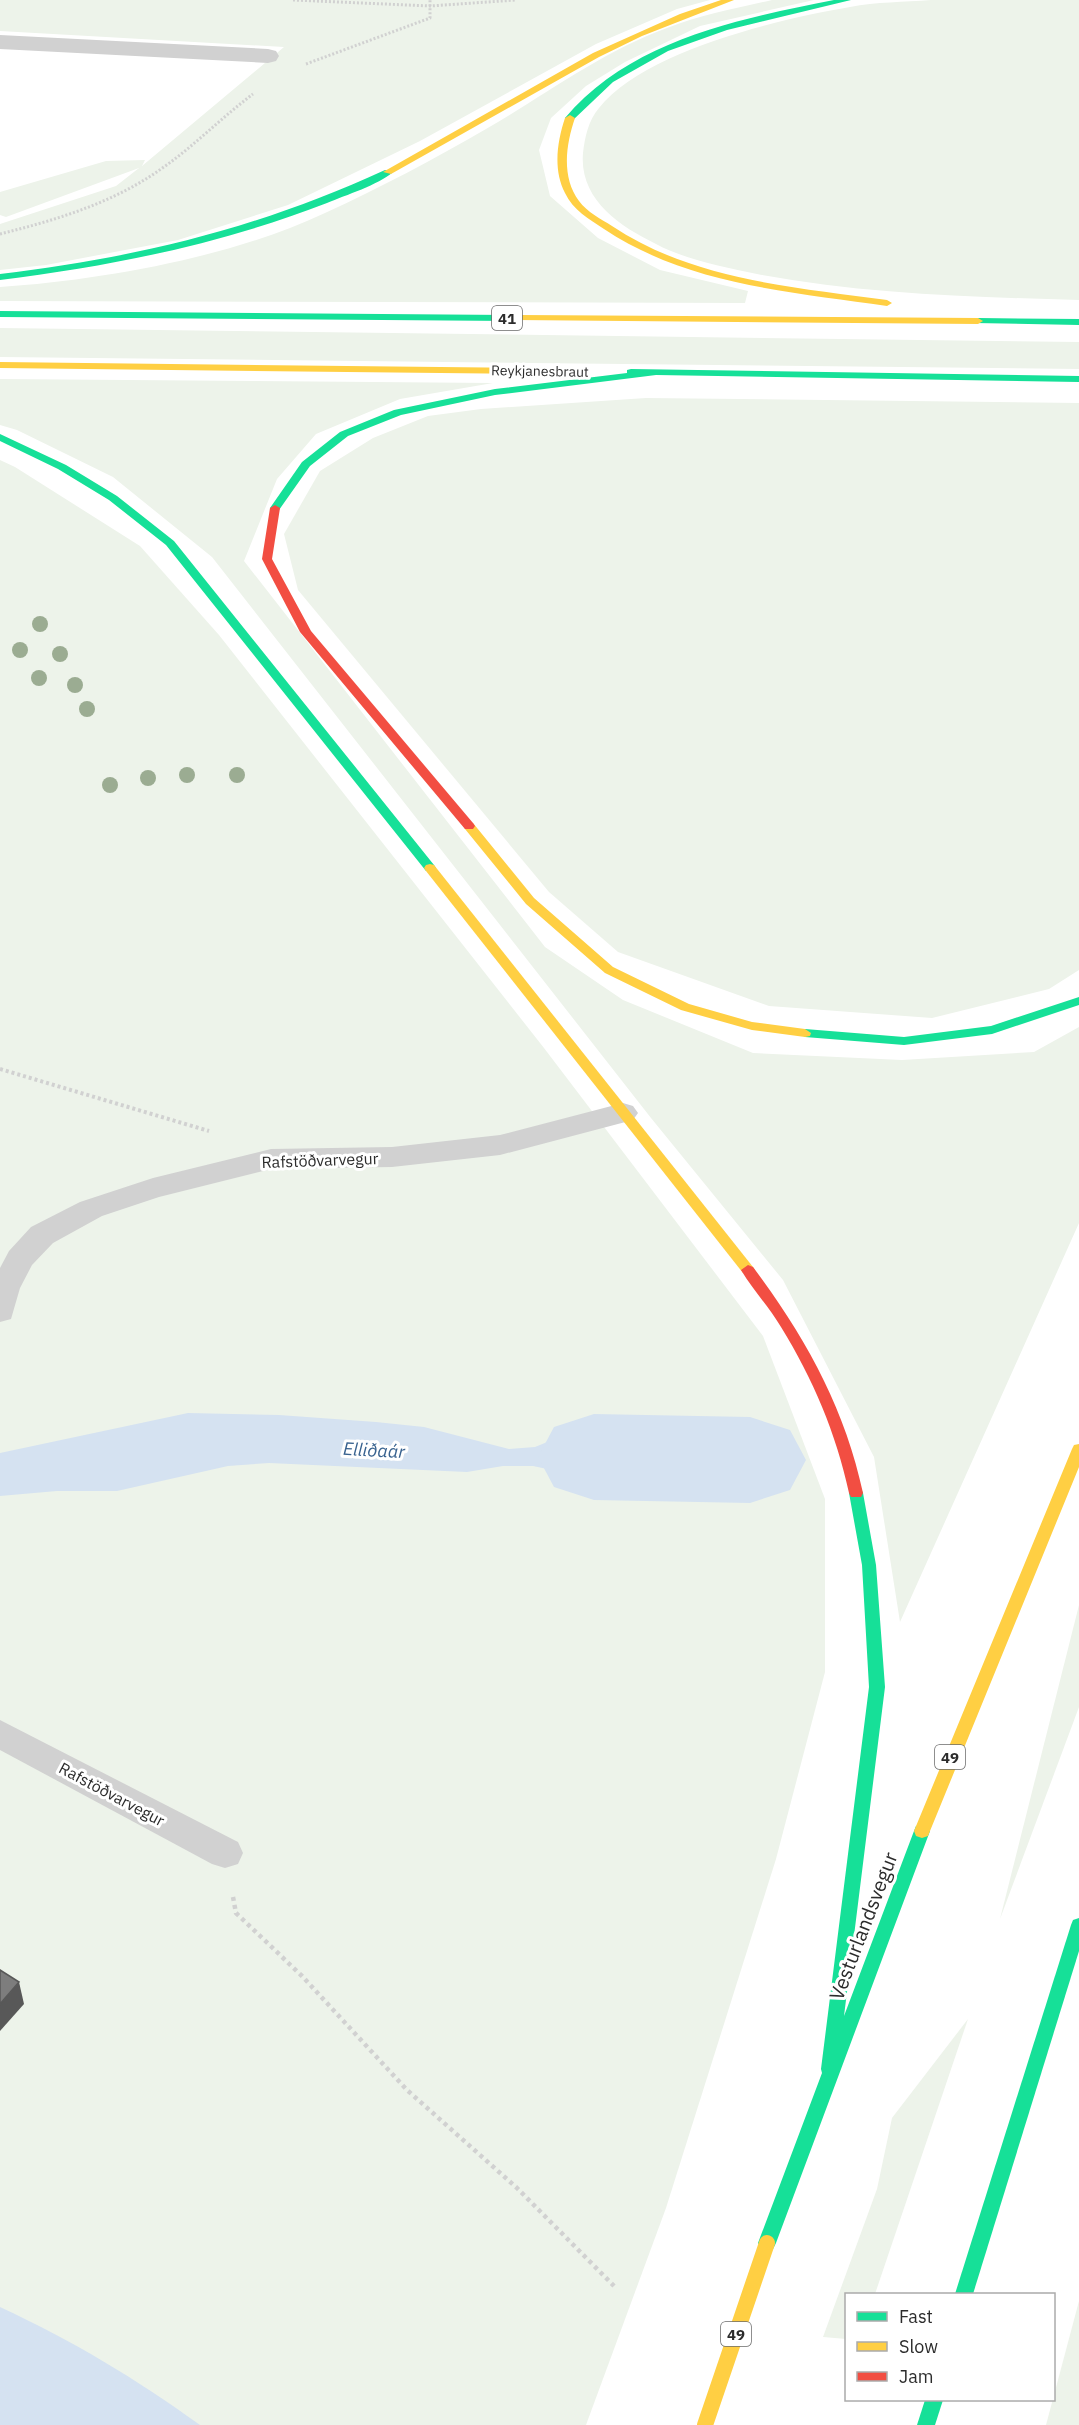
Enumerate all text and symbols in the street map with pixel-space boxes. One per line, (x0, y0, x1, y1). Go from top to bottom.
road number: 41 (492, 306, 522, 330)
street label: Reykjanesbraut (491, 361, 589, 381)
street label: Rafstöðvarvegur (261, 1148, 379, 1172)
water label: Elliðaár (342, 1437, 406, 1463)
road number: 49 (935, 1745, 965, 1769)
street label: Rafstöðvarvegur (56, 1758, 168, 1830)
street label: Vesturlandsvegur (822, 1848, 904, 2004)
legend (845, 2293, 1055, 2401)
text: Fast (899, 2305, 933, 2328)
road number: 49 (721, 2322, 751, 2346)
text: Slow (899, 2335, 938, 2358)
text: Jam (899, 2365, 934, 2388)

